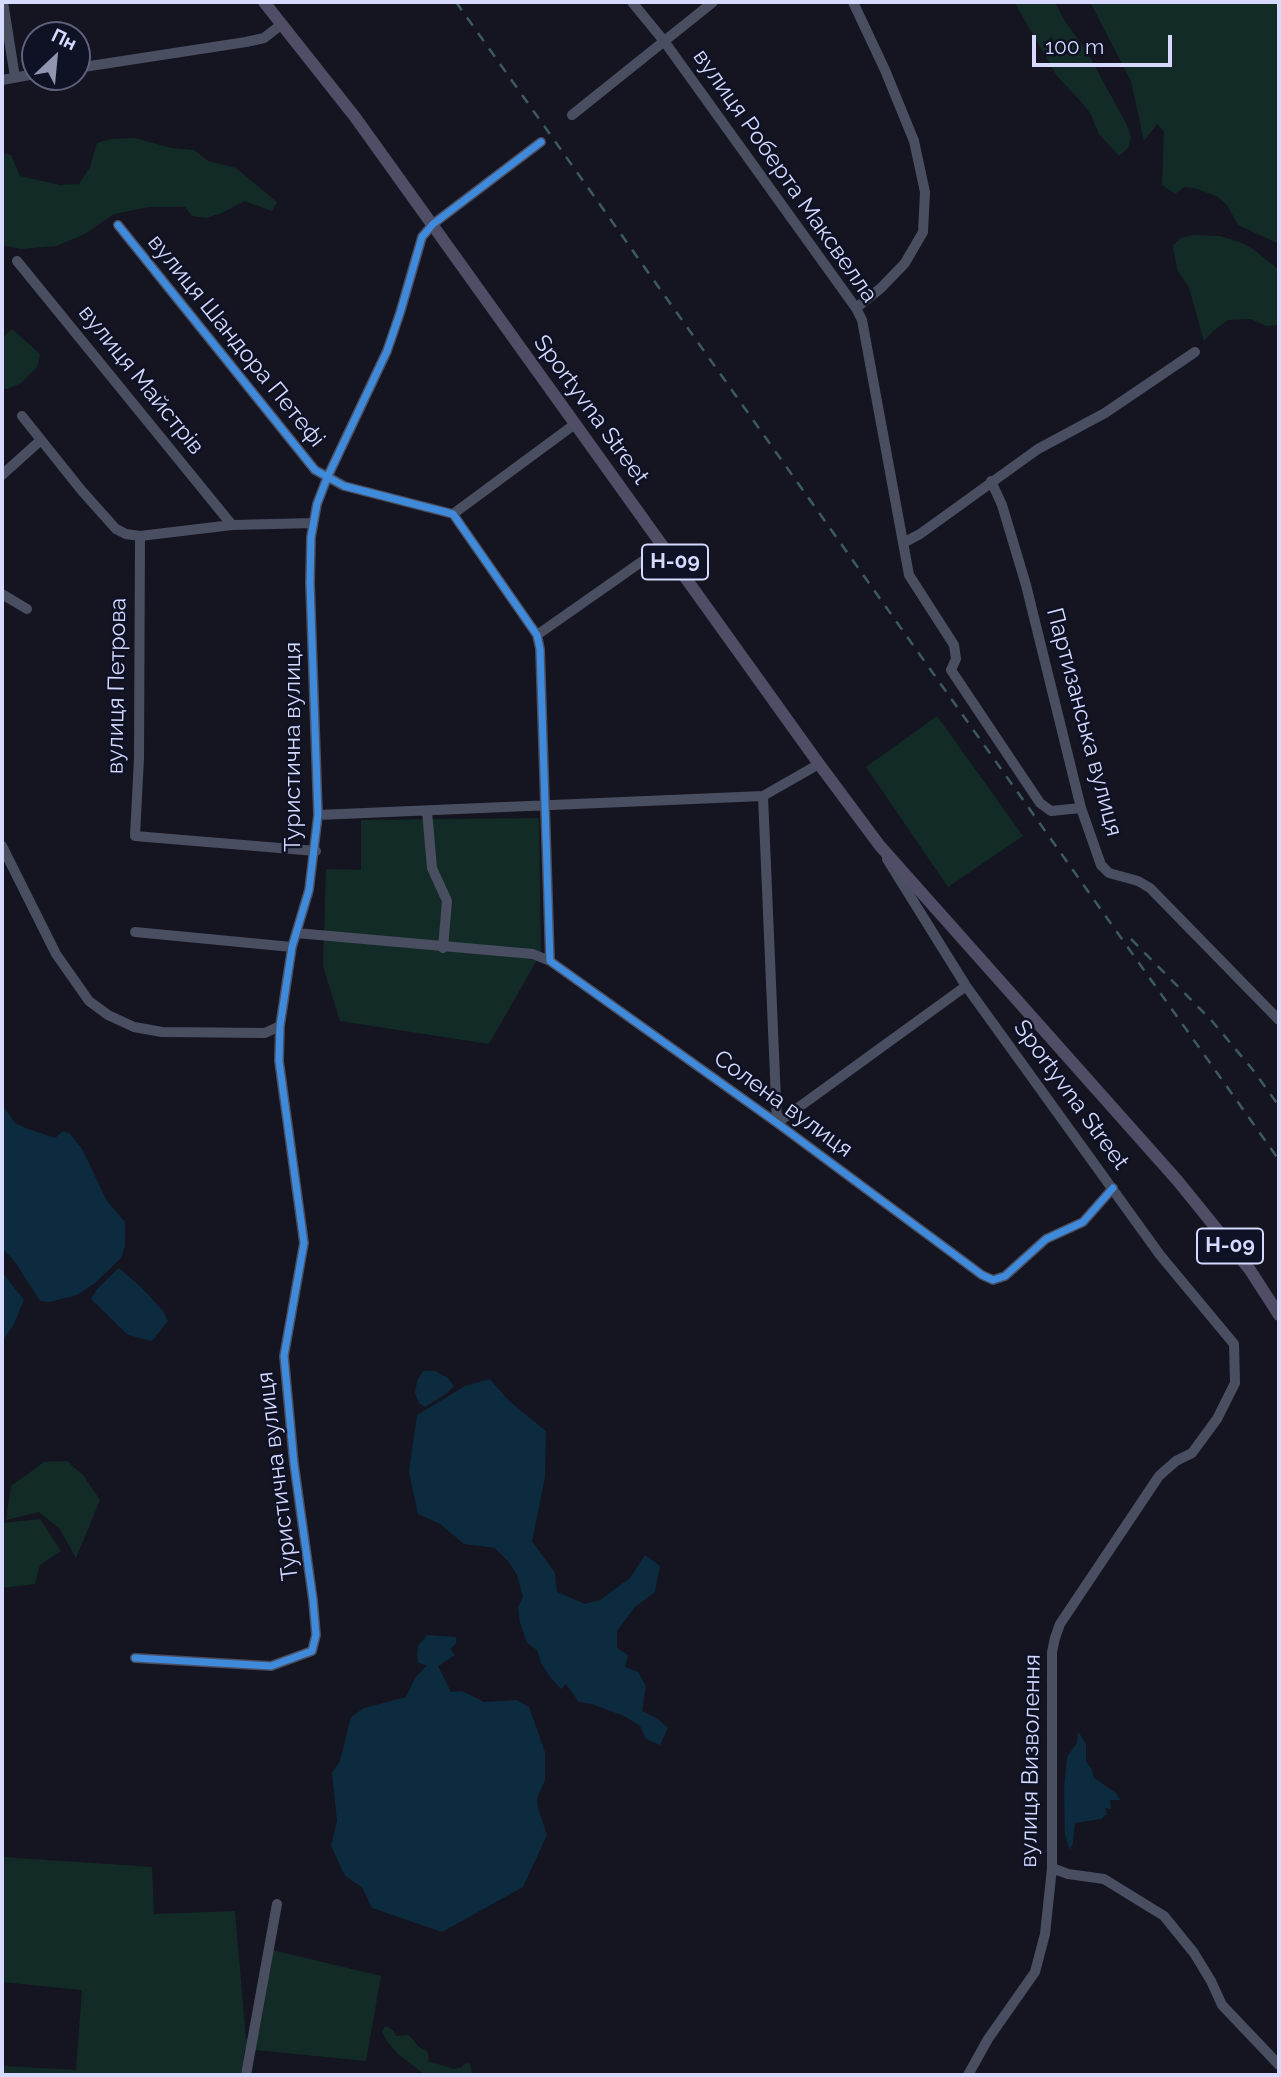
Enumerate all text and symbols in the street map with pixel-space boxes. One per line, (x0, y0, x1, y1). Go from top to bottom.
north arrow (21, 21, 91, 91)
scale bar (1036, 21, 1176, 65)
text: Пн (48, 23, 81, 54)
text: 100 m (1045, 34, 1104, 59)
street label: вулиця Роберта Максвелла (687, 44, 883, 308)
street label: вулиця Шандора Петефі (142, 229, 330, 453)
street label: вулиця Майстрів (72, 300, 210, 460)
street label: Sportyvna Street (528, 330, 654, 490)
road number: Н-09 (642, 544, 708, 580)
street label: вулиця Петрова (102, 598, 132, 774)
street label: Партизанська вулиця (1040, 605, 1128, 839)
street label: Туристична вулиця (279, 642, 307, 852)
street label: Sportyvna Street (1008, 1015, 1134, 1175)
street label: Солена вулиця (708, 1044, 858, 1164)
road number: Н-09 (1197, 1228, 1263, 1264)
street label: Туристична вулиця (251, 1370, 305, 1582)
street label: вулиця Визволення (1015, 1654, 1047, 1868)

